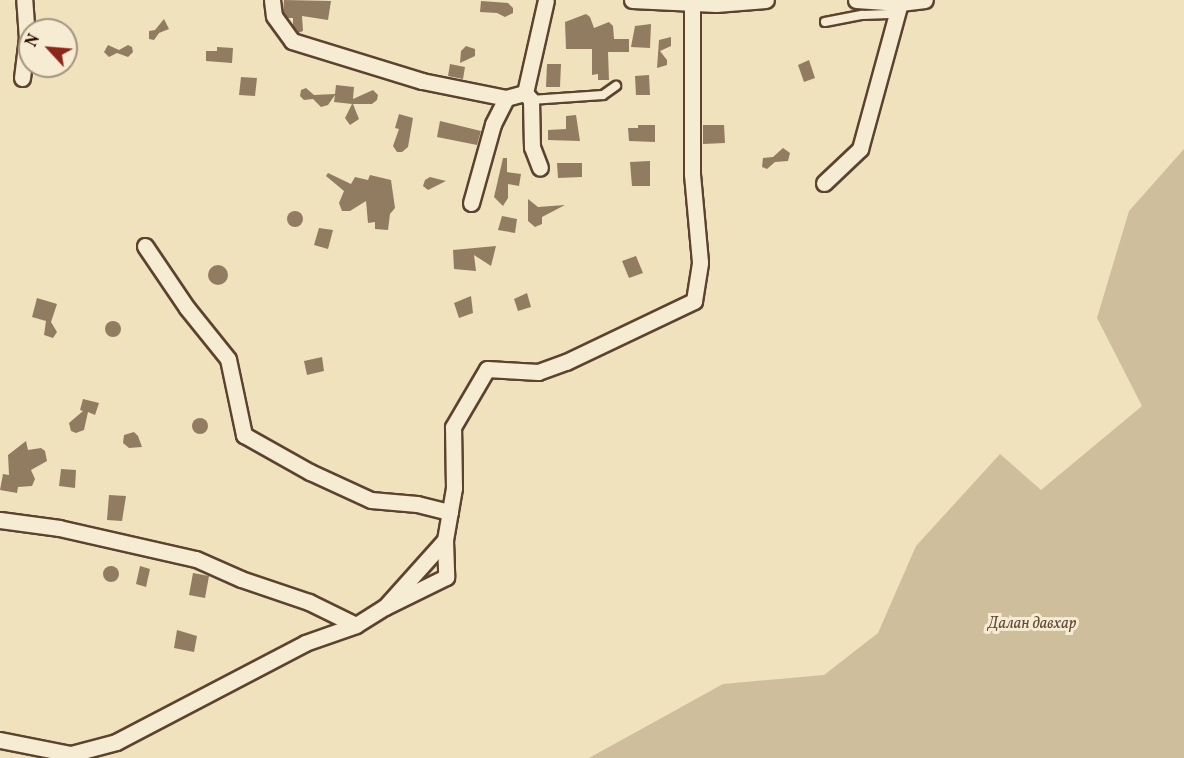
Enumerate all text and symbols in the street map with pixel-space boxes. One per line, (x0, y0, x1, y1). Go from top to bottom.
north arrow (18, 18, 78, 78)
text: N (21, 31, 46, 51)
park label: Далан давхар (988, 614, 1076, 634)

